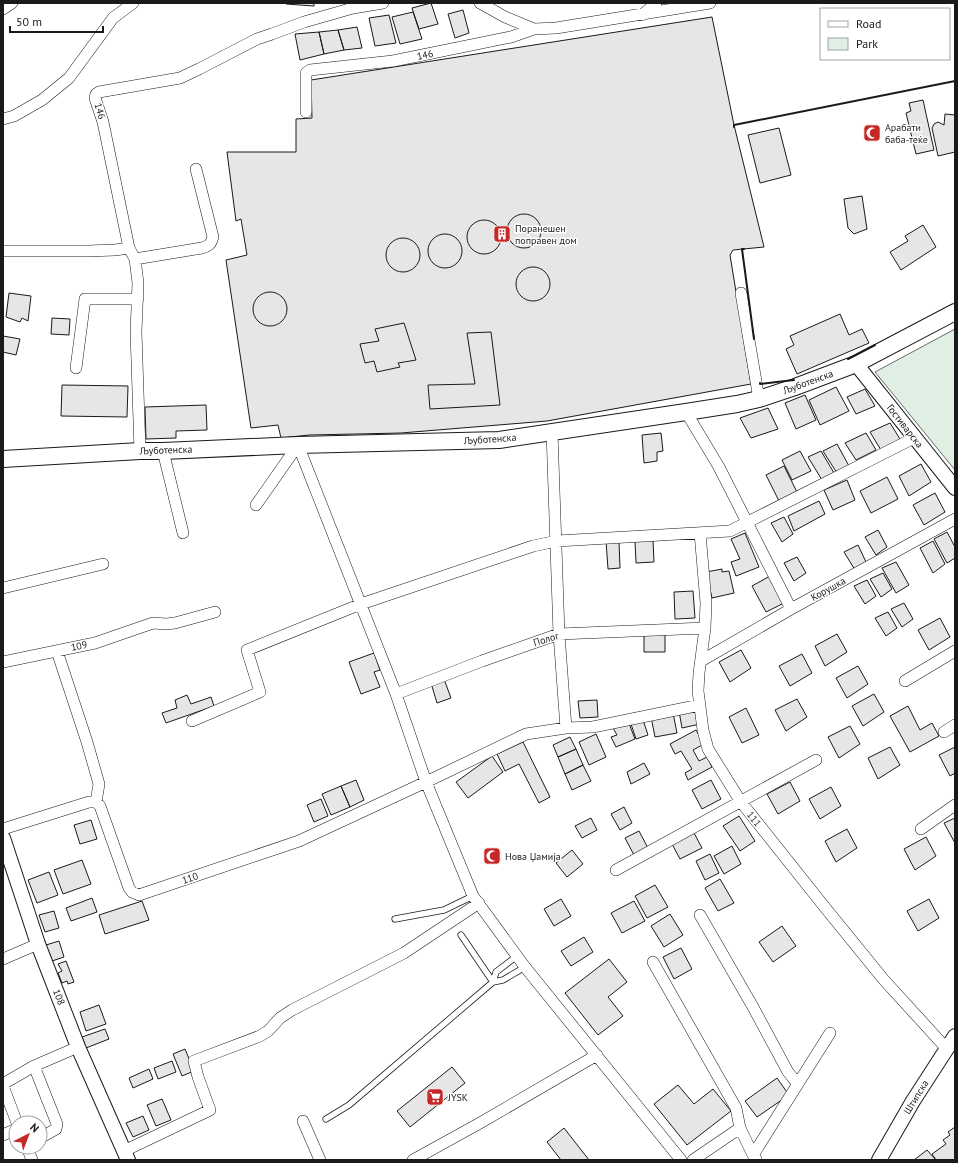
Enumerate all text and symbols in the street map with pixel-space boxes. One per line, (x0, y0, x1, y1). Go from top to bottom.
scale bar (10, 8, 103, 34)
legend (820, 8, 950, 60)
text: 50 m (16, 14, 42, 29)
text: Road (856, 16, 881, 31)
text: Park (856, 36, 878, 51)
street label: 146 (416, 47, 434, 63)
street label: 146 (91, 101, 109, 121)
place label: Арабати баба-теќе (885, 121, 928, 146)
mosque icon: Арабати баба-теќе (862, 123, 882, 143)
place label: Поранешен поправен дом (515, 222, 577, 247)
building icon: Поранешен поправен дом (492, 224, 512, 244)
street label: Љуботенска (780, 367, 835, 397)
street label: Гостиварска (884, 401, 926, 451)
street label: Љуботенска (462, 431, 517, 447)
street label: Љуботенска (138, 443, 193, 457)
street label: Корушка (808, 574, 848, 604)
street label: Полог (532, 629, 561, 649)
street label: 109 (70, 638, 88, 654)
street label: 111 (744, 809, 764, 829)
mosque icon: Нова Џамија (482, 846, 502, 866)
place label: Нова Џамија (505, 850, 561, 863)
street label: 110 (180, 869, 200, 887)
street label: 108 (50, 987, 68, 1007)
street label: Штипска (900, 1077, 932, 1116)
supermarket icon: JYSK (425, 1087, 445, 1107)
place label: JYSK (447, 1091, 468, 1104)
north arrow (8, 1115, 48, 1155)
text: N (27, 1120, 42, 1135)

